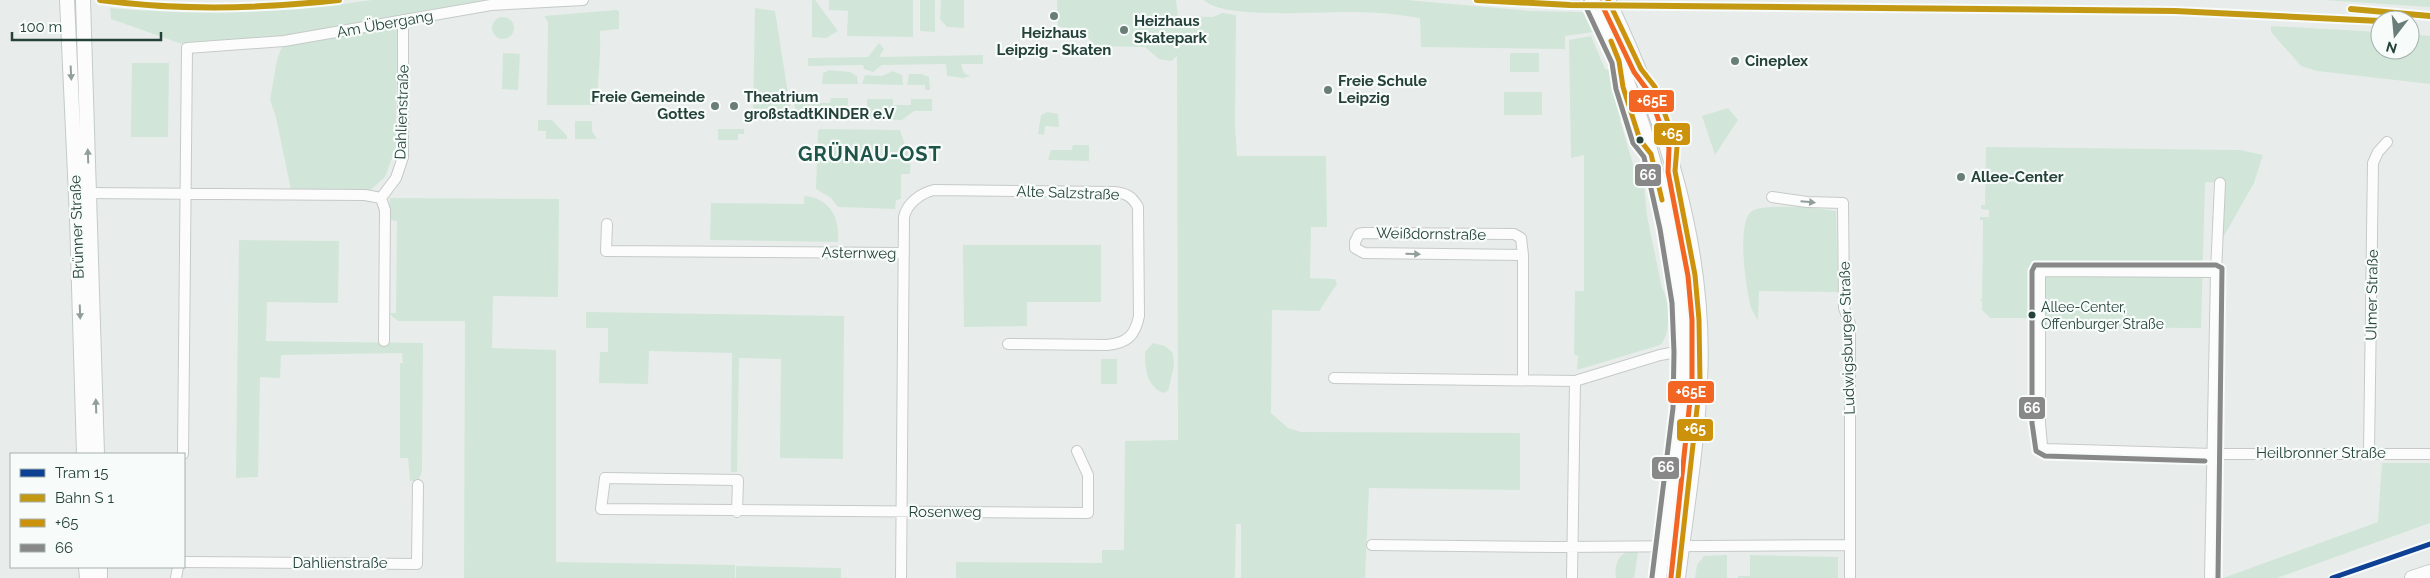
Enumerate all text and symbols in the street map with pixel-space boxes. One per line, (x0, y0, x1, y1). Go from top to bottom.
street label: Am Übergang (335, 6, 435, 41)
scale bar (12, 10, 161, 42)
marker: Heizhaus Leipzig - Skaten (1048, 10, 1060, 22)
north arrow (2370, 10, 2420, 60)
place label: Heizhaus Skatepark (1134, 12, 1208, 47)
text: 100 m (20, 18, 62, 36)
place label: Heizhaus Leipzig - Skaten (997, 24, 1111, 59)
marker: Heizhaus Skatepark (1118, 24, 1130, 36)
text: N (2384, 38, 2399, 57)
place label: Cineplex (1745, 52, 1808, 70)
marker: Cineplex (1729, 55, 1741, 67)
street label: Dahlienstraße (391, 64, 413, 160)
one-way arrow (67, 65, 75, 81)
place label: Freie Schule Leipzig (1338, 72, 1427, 107)
marker: Freie Schule Leipzig (1322, 84, 1334, 96)
place label: Freie Gemeinde Gottes (591, 88, 705, 123)
place label: Theatrium großstadtKINDER e.V (744, 88, 895, 123)
line badge: +65E (1628, 89, 1675, 113)
text: +65E (1637, 93, 1667, 109)
marker: Freie Gemeinde Gottes (709, 100, 721, 112)
marker: Theatrium großstadtKINDER e.V (728, 100, 740, 112)
line badge: +65 (1653, 122, 1691, 146)
text: +65 (1661, 126, 1683, 142)
unlabelled marker (1635, 135, 1645, 145)
district label: GRÜNAU-OST (798, 142, 942, 166)
one-way arrow (84, 147, 92, 163)
line badge: 66 (1634, 163, 1662, 187)
text: 66 (1640, 167, 1657, 183)
place label: Allee-Center (1971, 168, 2064, 186)
marker: Allee-Center (1955, 171, 1967, 183)
street label: Brünner Straße (66, 175, 88, 279)
street label: Alte Salzstraße (1016, 182, 1120, 204)
one-way arrow (1800, 198, 1816, 206)
street label: Weißdornstraße (1376, 224, 1486, 244)
street label: Asternweg (821, 243, 897, 263)
street label: Ulmer Straße (2362, 249, 2382, 341)
one-way arrow (1405, 250, 1421, 258)
street label: Ludwigsburger Straße (1835, 261, 1859, 415)
place label: Allee-Center, Offenburger Straße (2041, 299, 2164, 332)
one-way arrow (76, 305, 84, 321)
marker: Allee-Center, Offenburger Straße (2027, 310, 2037, 320)
line badge: +65E (1667, 380, 1715, 404)
text: +65E (1676, 384, 1706, 400)
line badge: 66 (2018, 396, 2046, 420)
one-way arrow (91, 397, 99, 413)
text: 66 (2024, 400, 2041, 416)
line badge: +65 (1676, 418, 1714, 442)
text: +65 (1684, 421, 1706, 437)
street label: Heilbronner Straße (2256, 444, 2386, 462)
legend (10, 453, 185, 568)
line badge: 66 (1651, 456, 1680, 480)
text: 66 (1658, 459, 1675, 475)
text: Tram 15 (55, 464, 108, 482)
text: Bahn S 1 (55, 489, 114, 507)
street label: Rosenweg (908, 503, 982, 521)
text: +65 (55, 514, 78, 532)
text: 66 (55, 539, 73, 557)
street label: Dahlienstraße (292, 554, 388, 572)

